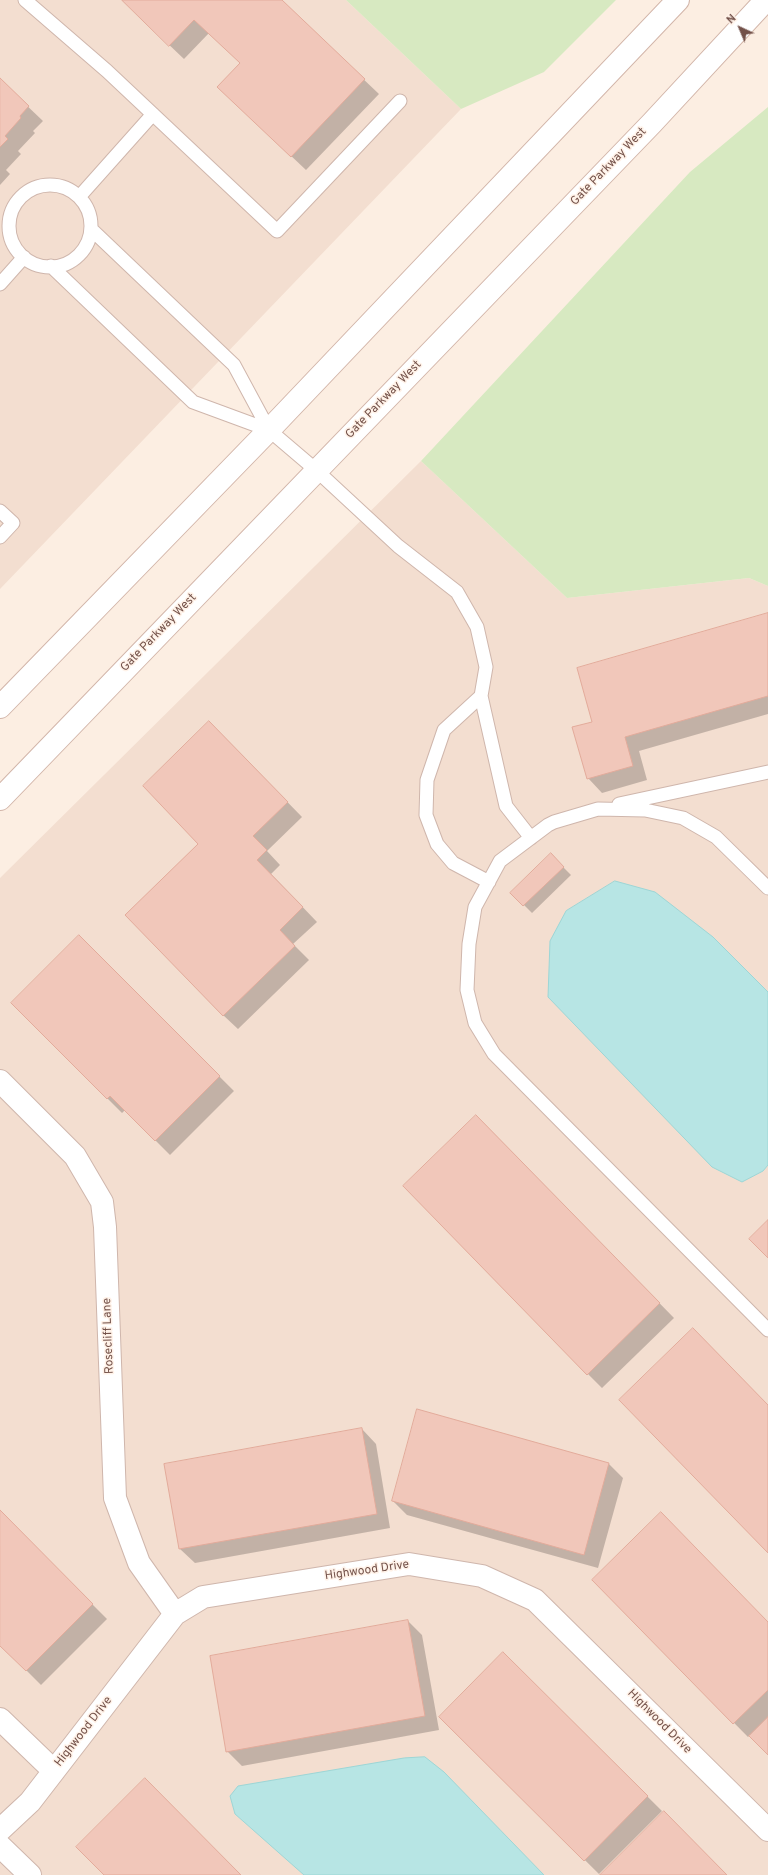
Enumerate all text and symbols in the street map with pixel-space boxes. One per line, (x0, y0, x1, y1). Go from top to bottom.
north arrow (720, 8, 760, 48)
text: N (724, 12, 739, 27)
street label: Gate Parkway West (568, 125, 650, 209)
street label: Gate Parkway West (343, 358, 425, 442)
street label: Gate Parkway West (118, 591, 200, 675)
street label: Rosecliff Lane (100, 1298, 118, 1374)
street label: Highwood Drive (324, 1558, 410, 1584)
street label: Highwood Drive (624, 1687, 694, 1757)
street label: Highwood Drive (52, 1694, 116, 1770)

